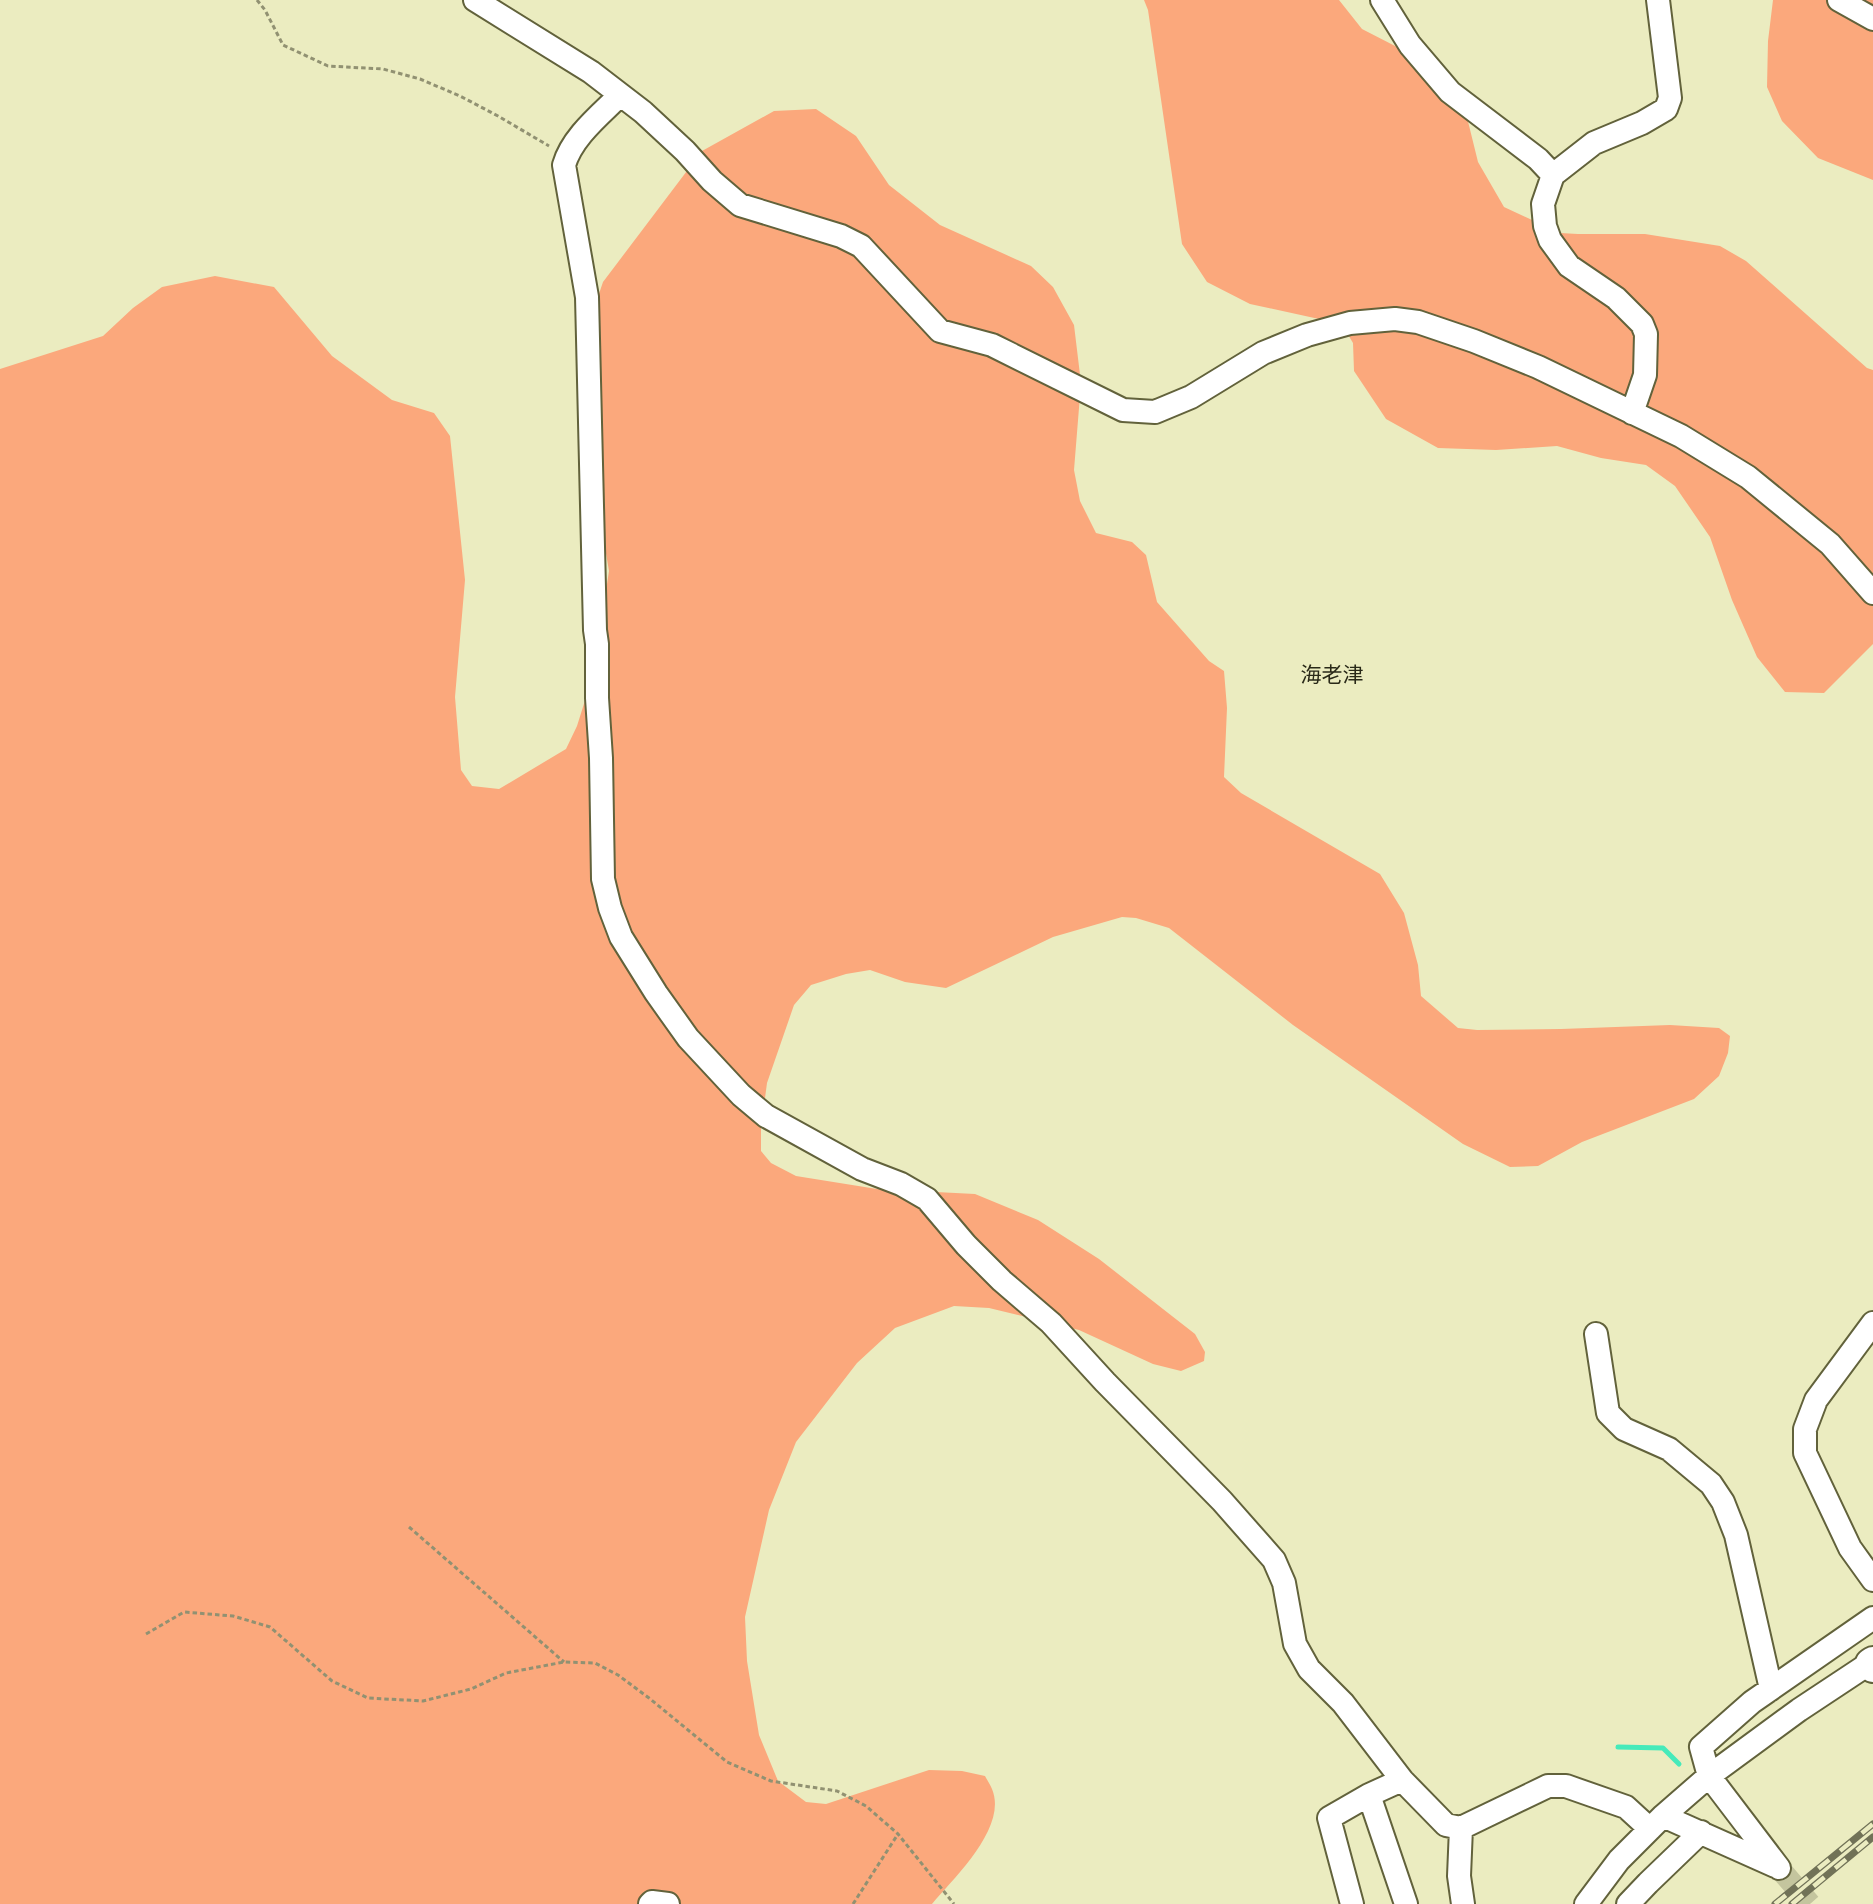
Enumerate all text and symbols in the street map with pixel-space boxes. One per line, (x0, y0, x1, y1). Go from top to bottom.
district label: 海老津 (1301, 663, 1364, 687)

